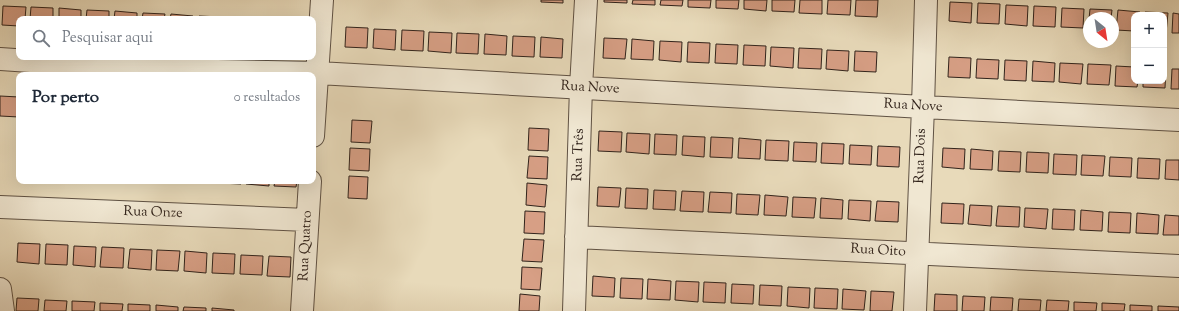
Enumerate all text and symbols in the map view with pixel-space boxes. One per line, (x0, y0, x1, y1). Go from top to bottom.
north arrow (1083, 12, 1119, 48)
map controls (1131, 12, 1167, 84)
button: + (1131, 12, 1167, 48)
search box (16, 16, 316, 60)
icon: search (30, 27, 52, 49)
text: Pesquisar aqui (62, 28, 153, 49)
button: − (1131, 48, 1167, 84)
street label: Rua Nove (560, 76, 620, 100)
text: Por perto (32, 86, 99, 110)
text: 0 resultados (234, 89, 300, 107)
street label: Rua Nove (883, 94, 943, 118)
street label: Rua Três (568, 128, 590, 182)
street label: Rua Dois (910, 128, 932, 184)
street label: Rua Onze (123, 202, 183, 224)
street label: Rua Quatro (294, 210, 318, 282)
street label: Rua Oito (850, 240, 907, 262)

